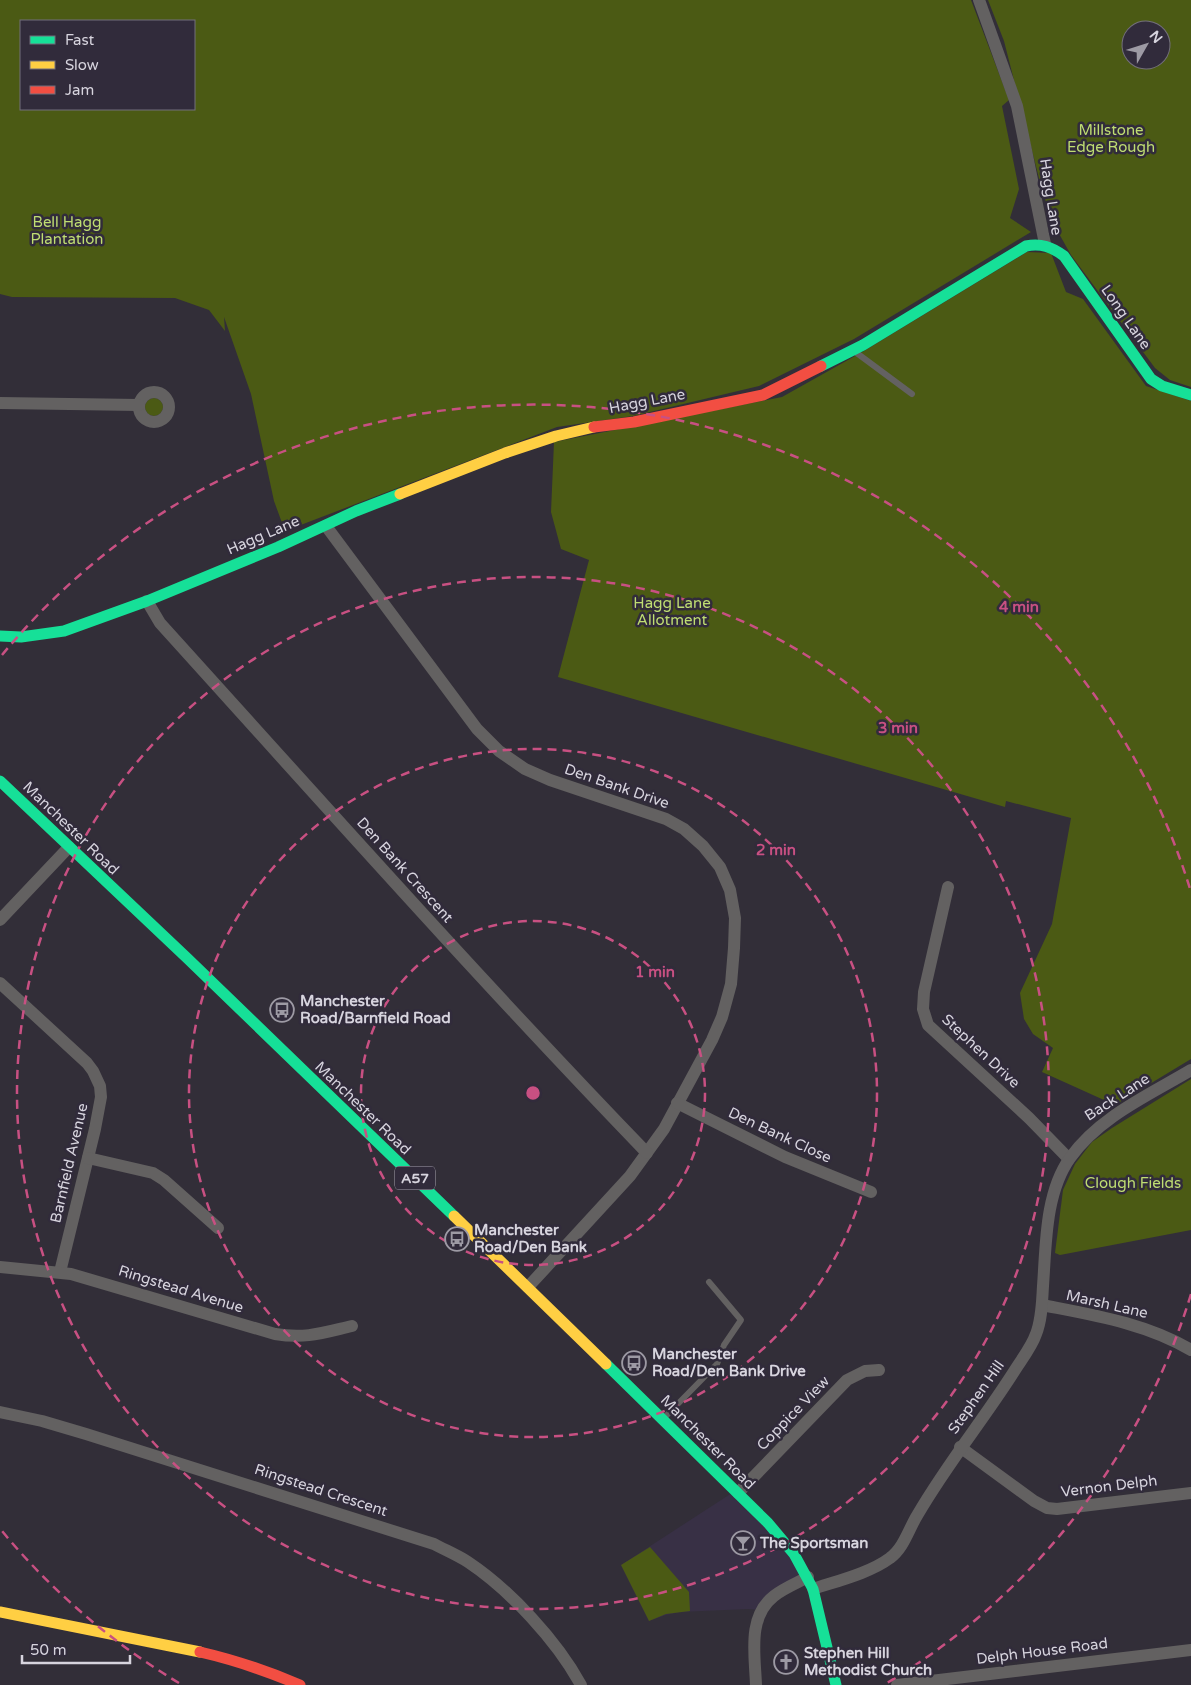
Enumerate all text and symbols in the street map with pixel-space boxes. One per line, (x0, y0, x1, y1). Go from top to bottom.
legend (20, 20, 195, 110)
north arrow (1121, 20, 1171, 70)
text: N (1146, 27, 1166, 47)
text: Fast (65, 31, 95, 49)
text: Slow (65, 56, 99, 74)
text: Jam (65, 81, 94, 99)
park label: Millstone Edge Rough (1067, 121, 1155, 156)
street label: Hagg Lane (1036, 157, 1066, 237)
park label: Bell Hagg Plantation (31, 213, 103, 248)
street label: Long Lane (1097, 281, 1155, 353)
street label: Hagg Lane (607, 385, 687, 417)
street label: Hagg Lane (224, 512, 302, 558)
park label: Hagg Lane Allotment (633, 594, 711, 629)
text: 4 min (999, 598, 1039, 616)
text: 3 min (878, 719, 918, 737)
street label: Den Bank Drive (562, 760, 672, 812)
street label: Manchester Road (19, 778, 123, 878)
street label: Den Bank Crescent (353, 814, 457, 926)
text: 2 min (756, 841, 796, 859)
text: 1 min (635, 963, 675, 981)
place label: Manchester Road/Barnfield Road (300, 992, 451, 1027)
bus stop icon: Manchester Road/Barnfield Road (269, 997, 295, 1023)
street label: Stephen Drive (938, 1010, 1024, 1092)
street label: Manchester Road (311, 1058, 415, 1158)
street label: Back Lane (1081, 1069, 1153, 1125)
centre of rings (524, 1084, 542, 1102)
street label: Barnfield Avenue (46, 1101, 92, 1225)
street label: Den Bank Close (726, 1103, 834, 1167)
road number: A57 (395, 1166, 435, 1190)
park label: Clough Fields (1085, 1174, 1181, 1192)
place label: Manchester Road/Den Bank (474, 1221, 587, 1256)
bus stop icon: Manchester Road/Den Bank (444, 1226, 470, 1252)
street label: Ringstead Avenue (116, 1261, 246, 1317)
street label: Marsh Lane (1064, 1286, 1150, 1322)
place label: Manchester Road/Den Bank Drive (652, 1345, 806, 1380)
bus stop icon: Manchester Road/Den Bank Drive (621, 1350, 647, 1376)
street label: Stephen Hill (944, 1357, 1008, 1437)
street label: Coppice View (753, 1372, 833, 1454)
street label: Manchester Road (657, 1391, 759, 1493)
street label: Ringstead Crescent (252, 1460, 390, 1520)
street label: Vernon Delph (1060, 1471, 1158, 1501)
bar icon: The Sportsman (730, 1530, 756, 1556)
place label: The Sportsman (759, 1534, 868, 1553)
scale bar (22, 1632, 130, 1664)
street label: Delph House Road (975, 1634, 1109, 1668)
text: 50 m (30, 1641, 67, 1659)
place label: Stephen Hill Methodist Church (804, 1644, 932, 1679)
church icon: Stephen Hill Methodist Church (773, 1649, 799, 1675)

